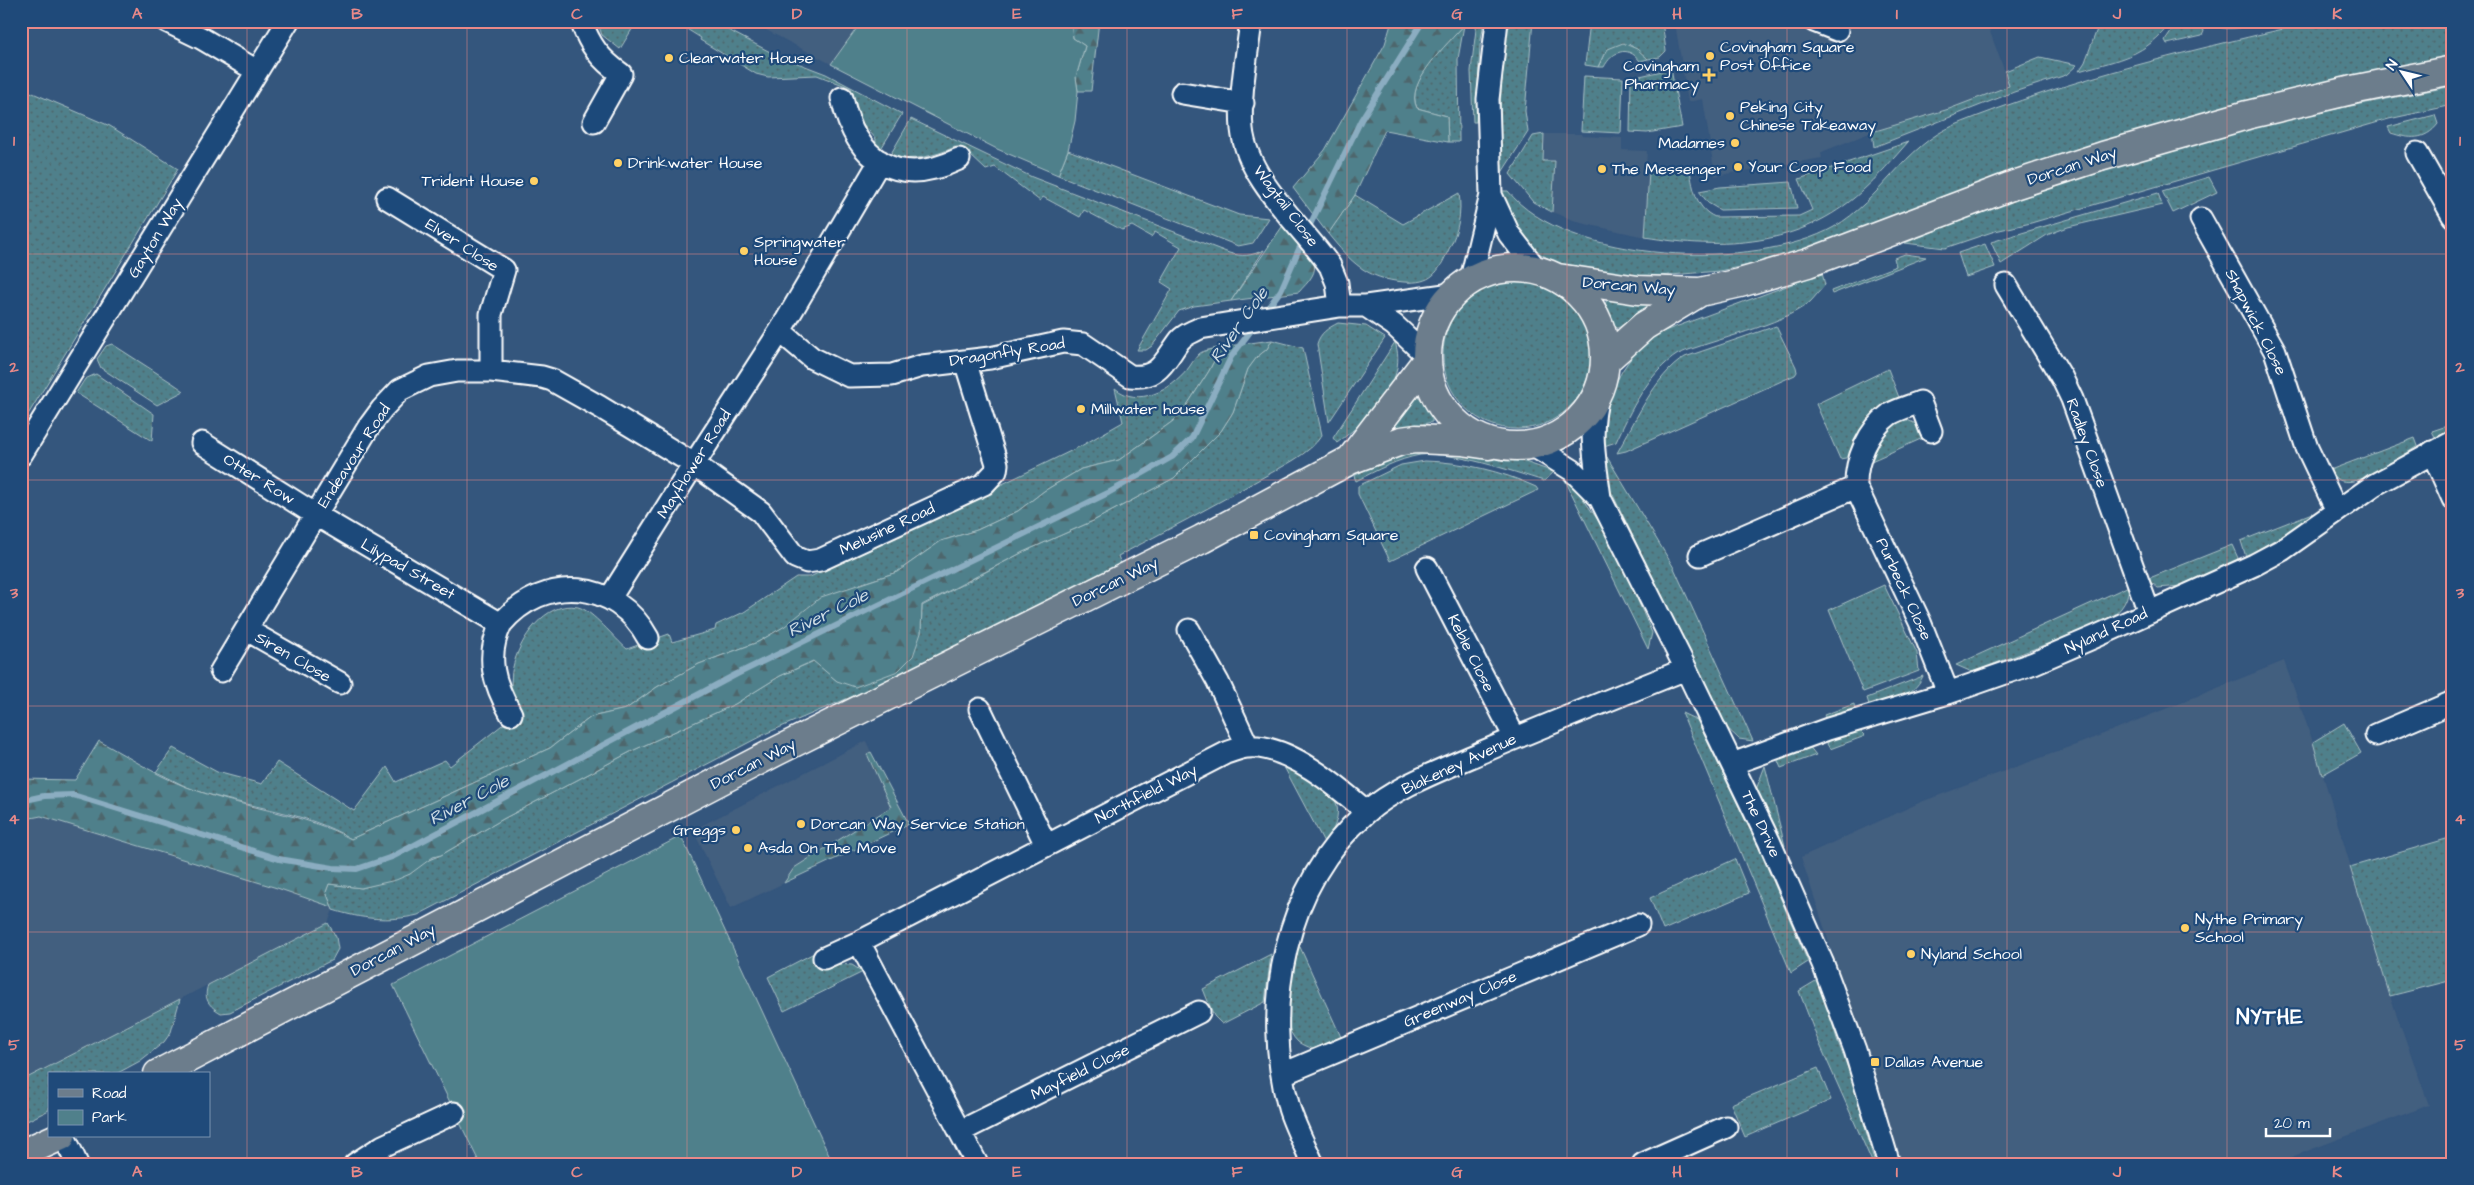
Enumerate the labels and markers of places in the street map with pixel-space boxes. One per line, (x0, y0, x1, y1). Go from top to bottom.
place label: Covingham Square Post Office (1720, 36, 1855, 76)
place label: Clearwater House (679, 47, 814, 69)
marker: Covingham Square Post Office (1704, 50, 1716, 62)
marker: Clearwater House (663, 52, 675, 64)
place label: Covingham Pharmacy (1623, 55, 1700, 96)
marker: Covingham Pharmacy (1703, 69, 1715, 81)
place label: Peking City Chinese Takeaway (1740, 96, 1876, 137)
marker: Peking City Chinese Takeaway (1724, 110, 1736, 122)
place label: Madames (1658, 132, 1725, 154)
marker: Madames (1729, 137, 1741, 149)
place label: Drinkwater House (628, 152, 763, 174)
place label: Your Coop Food (1748, 156, 1871, 178)
marker: Drinkwater House (612, 157, 624, 169)
place label: The Messenger (1612, 158, 1725, 181)
marker: Your Coop Food (1732, 161, 1744, 173)
marker: The Messenger (1596, 163, 1608, 175)
place label: Trident House (422, 170, 524, 192)
marker: Trident House (528, 175, 540, 187)
place label: Springwater House (754, 231, 846, 271)
marker: Springwater House (738, 245, 750, 257)
place label: Millwater house (1091, 398, 1205, 420)
marker: Millwater house (1075, 403, 1087, 415)
place label: Covingham Square (1264, 524, 1399, 547)
marker: Covingham Square (1248, 529, 1260, 541)
place label: Dorcan Way Service Station (811, 813, 1025, 836)
marker: Dorcan Way Service Station (795, 818, 807, 830)
place label: Greggs (673, 819, 726, 842)
marker: Greggs (730, 824, 742, 836)
place label: Asda On The Move (758, 837, 897, 859)
marker: Asda On The Move (742, 842, 754, 854)
place label: Nythe Primary School (2195, 908, 2303, 948)
marker: Nythe Primary School (2179, 922, 2191, 934)
place label: Nyland School (1921, 943, 2022, 966)
marker: Nyland School (1905, 948, 1917, 960)
place label: Dallas Avenue (1885, 1051, 1983, 1073)
marker: Dallas Avenue (1869, 1056, 1881, 1068)

